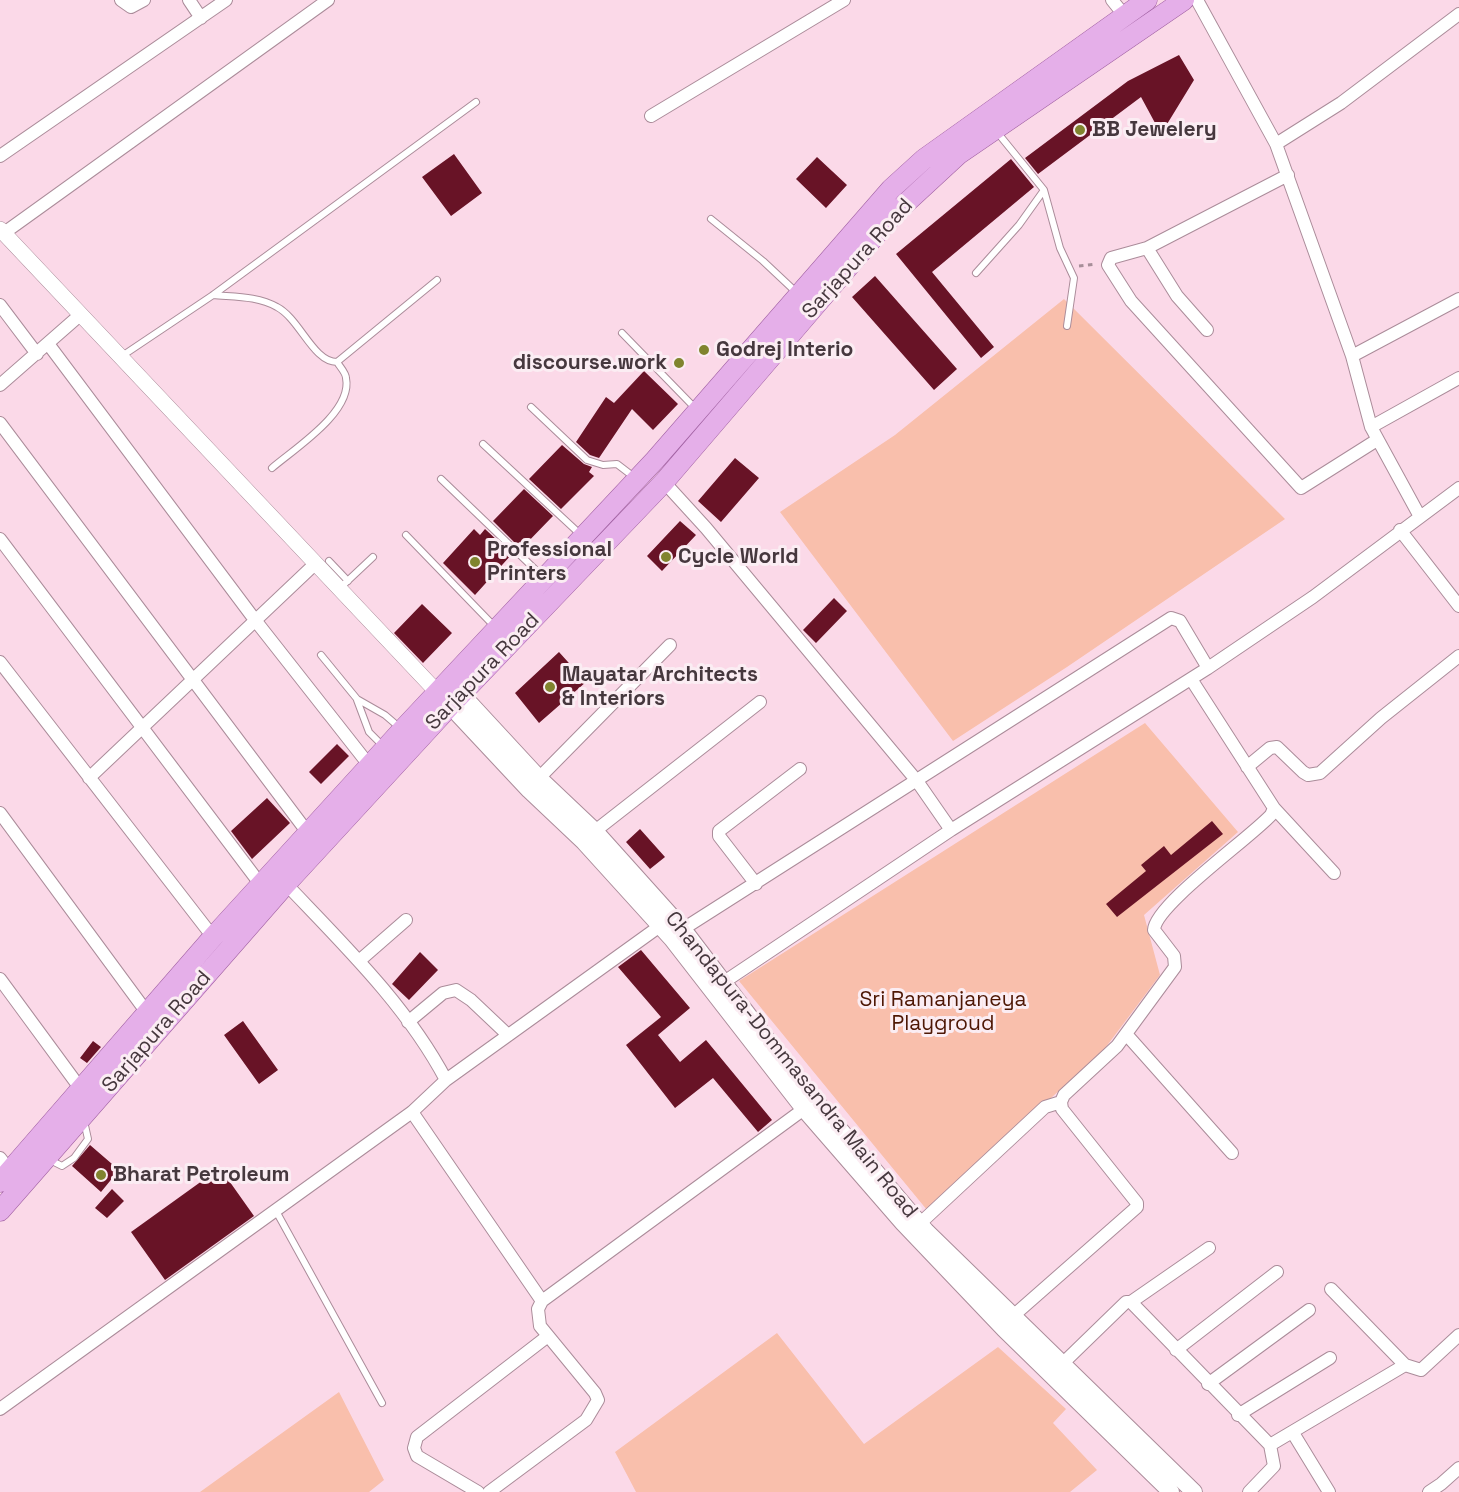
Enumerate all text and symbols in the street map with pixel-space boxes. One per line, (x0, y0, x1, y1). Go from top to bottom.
place label: BB Jewelery (1092, 117, 1217, 143)
marker: BB Jewelery (1073, 123, 1087, 137)
street label: Sarjapura Road (797, 194, 919, 324)
place label: Godrej Interio (716, 337, 853, 363)
marker: Godrej Interio (697, 343, 711, 357)
place label: discourse.work (513, 350, 667, 376)
marker: discourse.work (672, 356, 686, 370)
place label: Professional Printers (487, 537, 612, 587)
place label: Cycle World (678, 544, 799, 570)
marker: Cycle World (659, 550, 673, 564)
marker: Professional Printers (468, 555, 482, 569)
street label: Sarjapura Road (421, 608, 545, 736)
place label: Mayatar Architects & Interiors (562, 662, 758, 712)
marker: Mayatar Architects & Interiors (543, 680, 557, 694)
street label: Chandapura-Dommasandra Main Road (659, 907, 923, 1223)
street label: Sarjapura Road (97, 966, 217, 1098)
park label: Sri Ramanjaneya Playgroud (859, 987, 1027, 1037)
place label: Bharat Petroleum (113, 1162, 290, 1188)
marker: Bharat Petroleum (94, 1168, 108, 1182)

